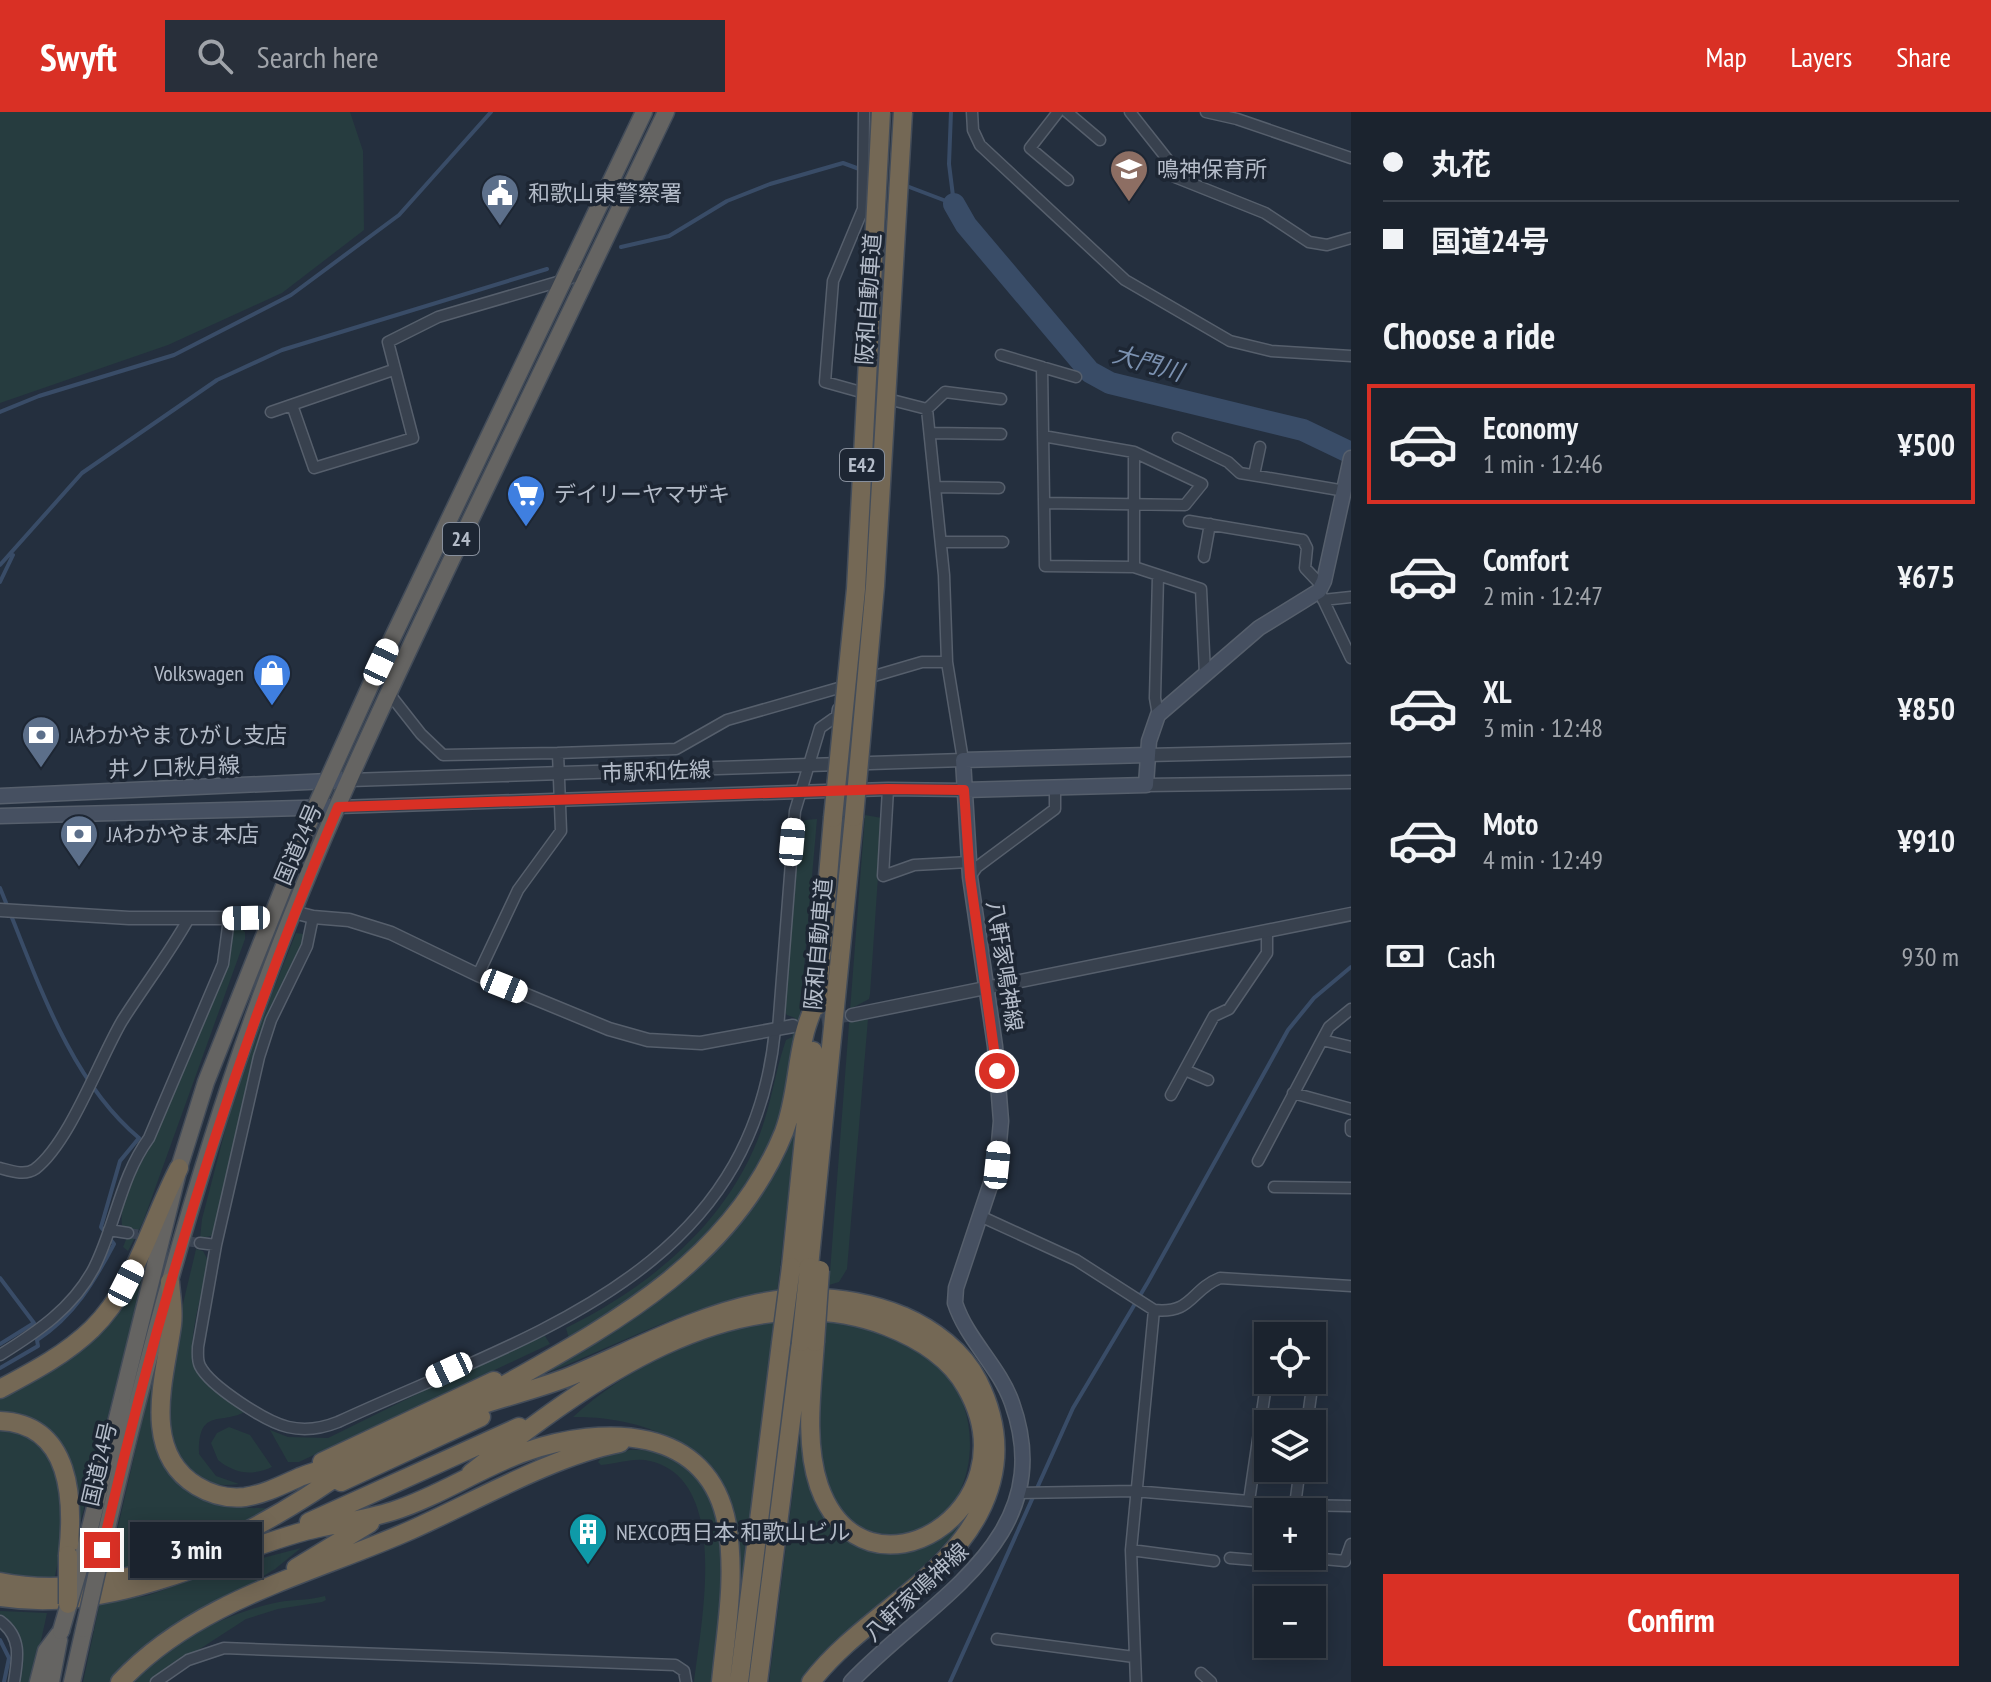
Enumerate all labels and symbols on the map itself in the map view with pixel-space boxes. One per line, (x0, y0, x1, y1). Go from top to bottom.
school or university icon: 鳴神保育所 (1108, 148, 1150, 203)
place label: 鳴神保育所 (1157, 155, 1267, 183)
public building icon: 和歌山東警察署 (479, 172, 521, 227)
place label: 和歌山東警察署 (528, 179, 682, 207)
street label: 阪和自動車道 (849, 232, 887, 366)
water label: 大門川 (1109, 338, 1190, 389)
road number: E42 (840, 449, 884, 481)
supermarket icon: デイリーヤマザキ (505, 473, 547, 528)
place label: デイリーヤマザキ (554, 480, 730, 508)
road number: 24 (443, 523, 479, 555)
car (360, 635, 402, 689)
shop icon: Volkswagen (251, 652, 293, 707)
place label: Volkswagen (153, 659, 244, 687)
bank icon: JAわかやま ひがし支店 (20, 714, 62, 769)
place label: JAわかやま ひがし支店 (68, 721, 287, 749)
street label: 井ノ口秋月線 (108, 751, 240, 783)
street label: 市駅和佐線 (601, 755, 711, 787)
street label: 国道24号 (268, 799, 328, 889)
bank icon: JAわかやま 本店 (58, 813, 100, 868)
car (778, 817, 806, 867)
place label: JAわかやま 本店 (106, 820, 259, 848)
street label: 阪和自動車道 (798, 877, 838, 1011)
street label: 八軒家鳴神線 (981, 899, 1029, 1033)
car (222, 906, 270, 930)
car (477, 966, 531, 1006)
route start (979, 1053, 1015, 1089)
car (983, 1140, 1011, 1190)
car (104, 1256, 148, 1310)
car (422, 1349, 476, 1391)
street label: 国道24号 (76, 1419, 122, 1509)
building icon: NEXCO西日本 和歌山ビル (567, 1511, 609, 1566)
place label: NEXCO西日本 和歌山ビル (616, 1518, 850, 1546)
callout: 3 min (130, 1522, 262, 1578)
route end (84, 1532, 120, 1568)
street label: 八軒家鳴神線 (858, 1537, 974, 1647)

